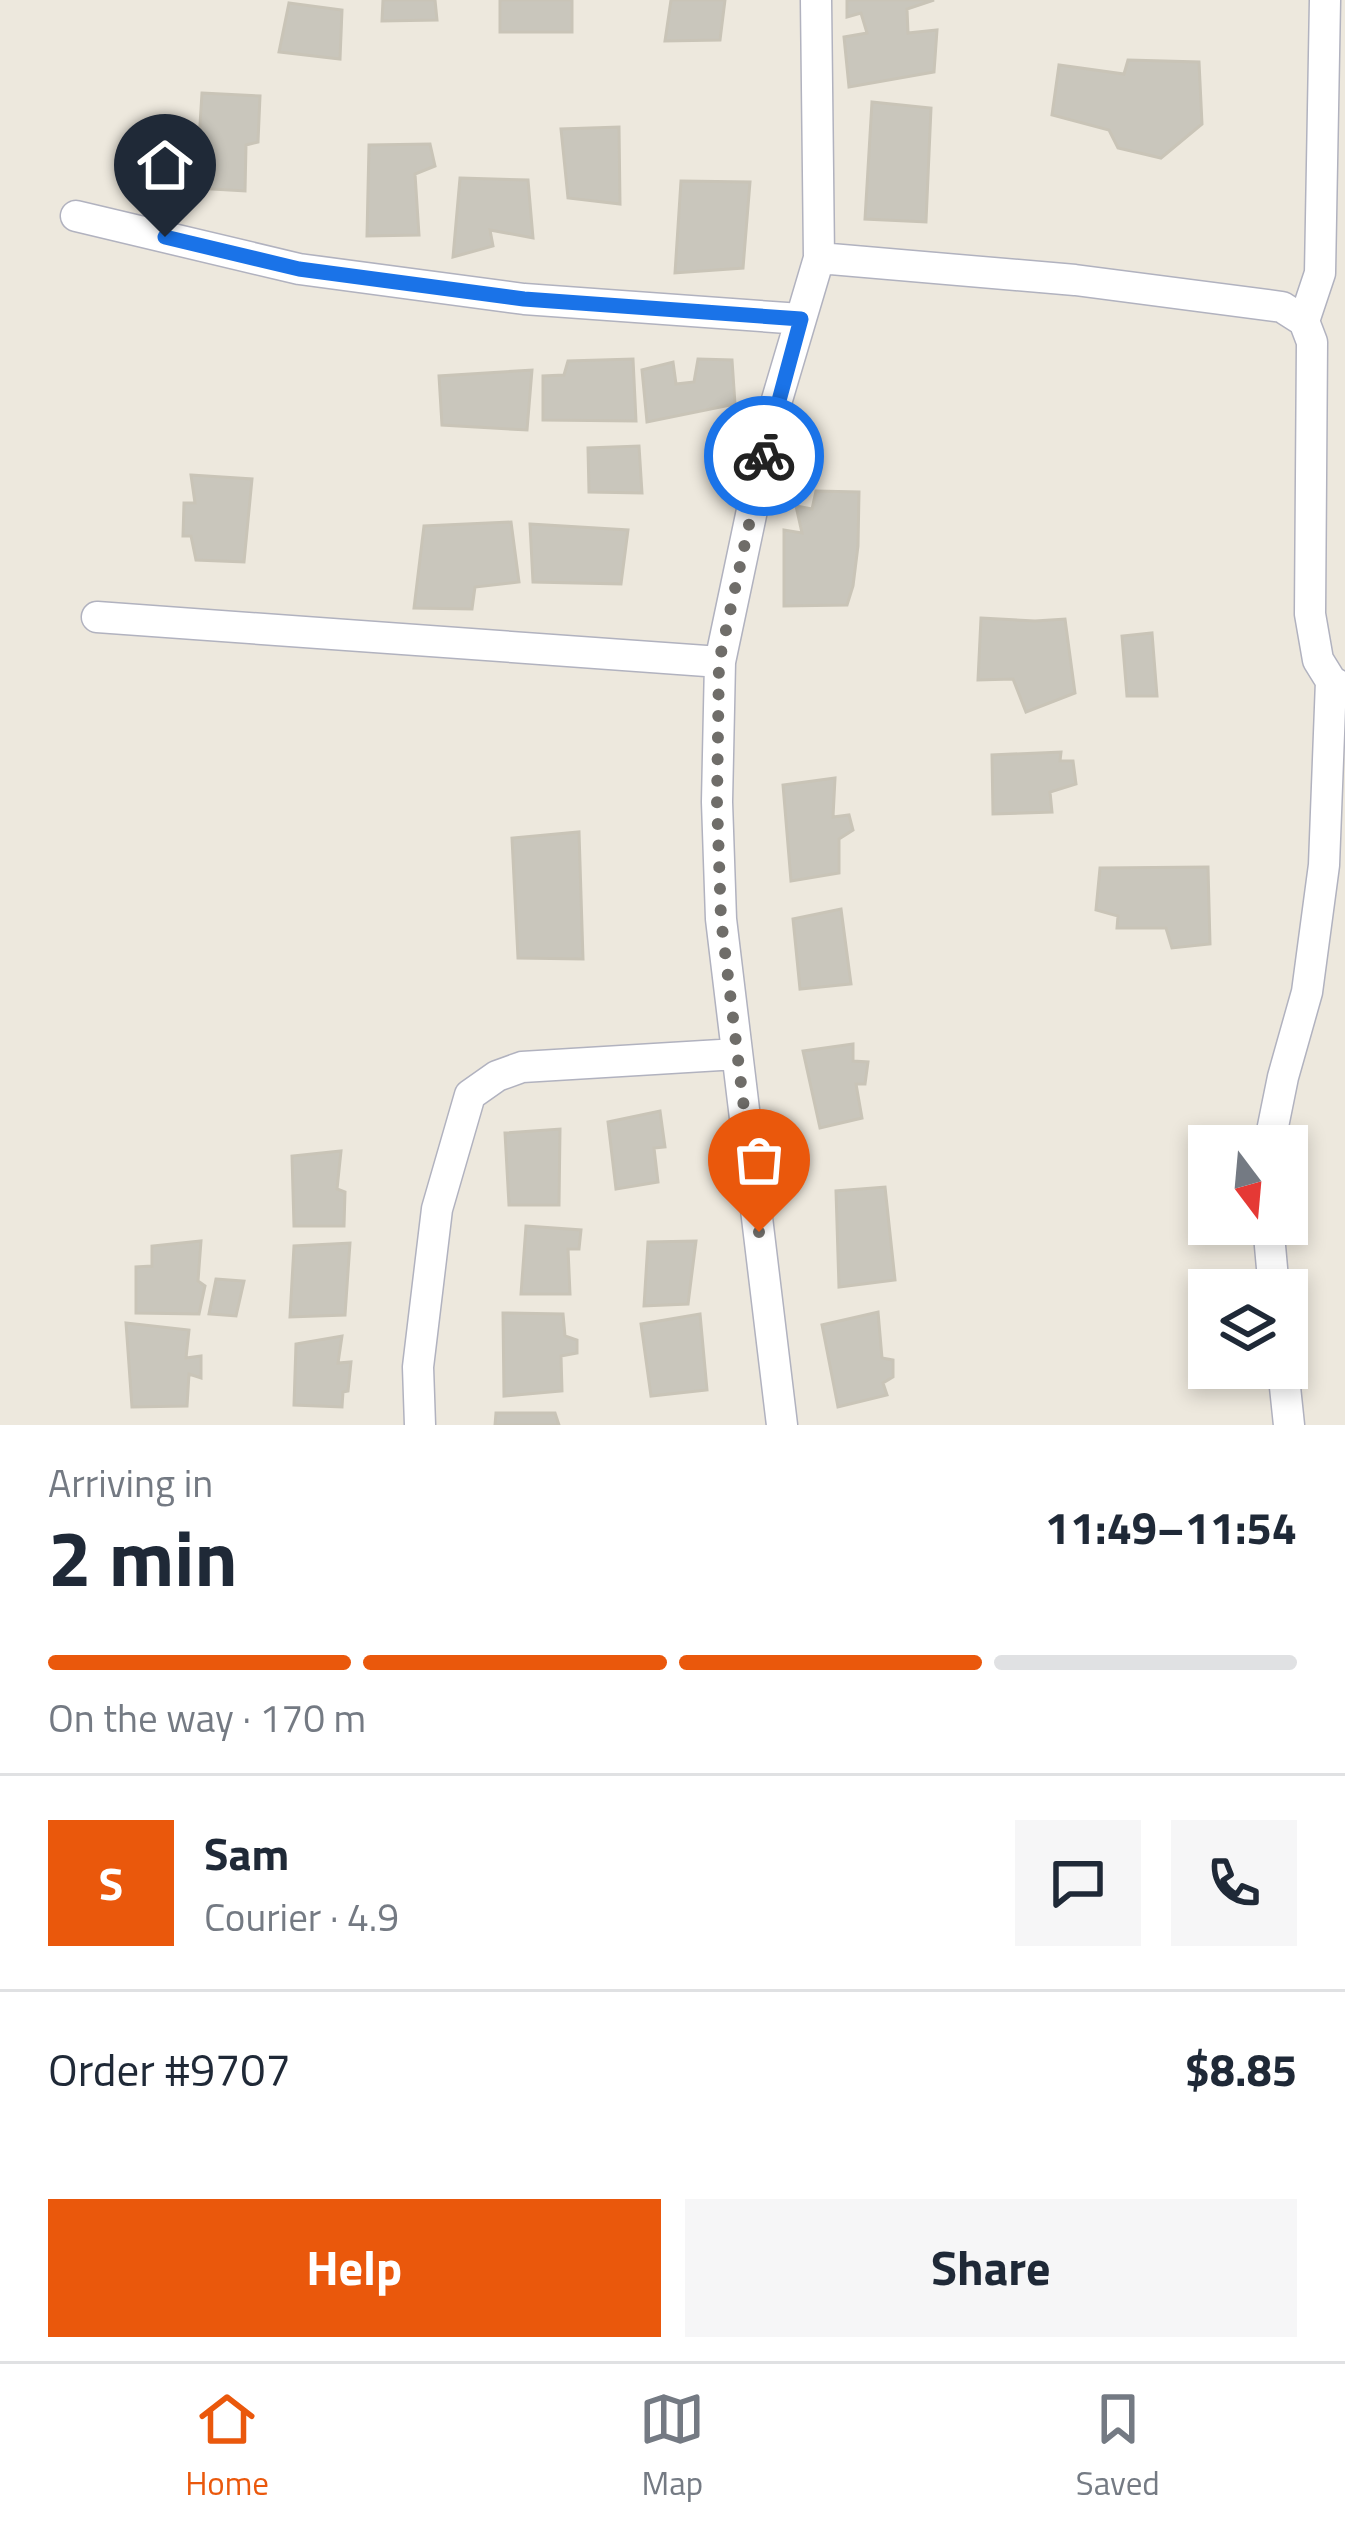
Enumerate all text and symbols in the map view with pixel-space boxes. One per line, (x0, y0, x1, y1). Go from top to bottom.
pin (114, 114, 216, 237)
icon: home (132, 132, 198, 198)
courier (704, 396, 824, 516)
icon: bike (731, 423, 797, 489)
pin (708, 1109, 810, 1232)
north arrow (1188, 1125, 1308, 1245)
map controls (1188, 1125, 1308, 1389)
icon: bag (726, 1127, 792, 1193)
button: layers (1188, 1269, 1308, 1389)
text: Arriving in (48, 1453, 213, 1512)
text: 11:49–11:54 (1045, 1493, 1297, 1561)
text: 2 min (48, 1498, 238, 1616)
text: On the way · 170 m (48, 1688, 366, 1747)
text: Sam (204, 1819, 289, 1887)
button: chat (1015, 1820, 1141, 1946)
button: phone (1171, 1820, 1297, 1946)
text: S (99, 1849, 123, 1917)
text: Courier · 4.9 (204, 1887, 399, 1946)
text: Order #9707 (48, 2035, 291, 2103)
text: $8.85 (1185, 2035, 1297, 2103)
button: Help (48, 2199, 661, 2337)
button: Share (685, 2199, 1297, 2337)
tab: Home (185, 2386, 269, 2508)
tab: Map (639, 2386, 705, 2508)
tab: Saved (1076, 2386, 1160, 2508)

